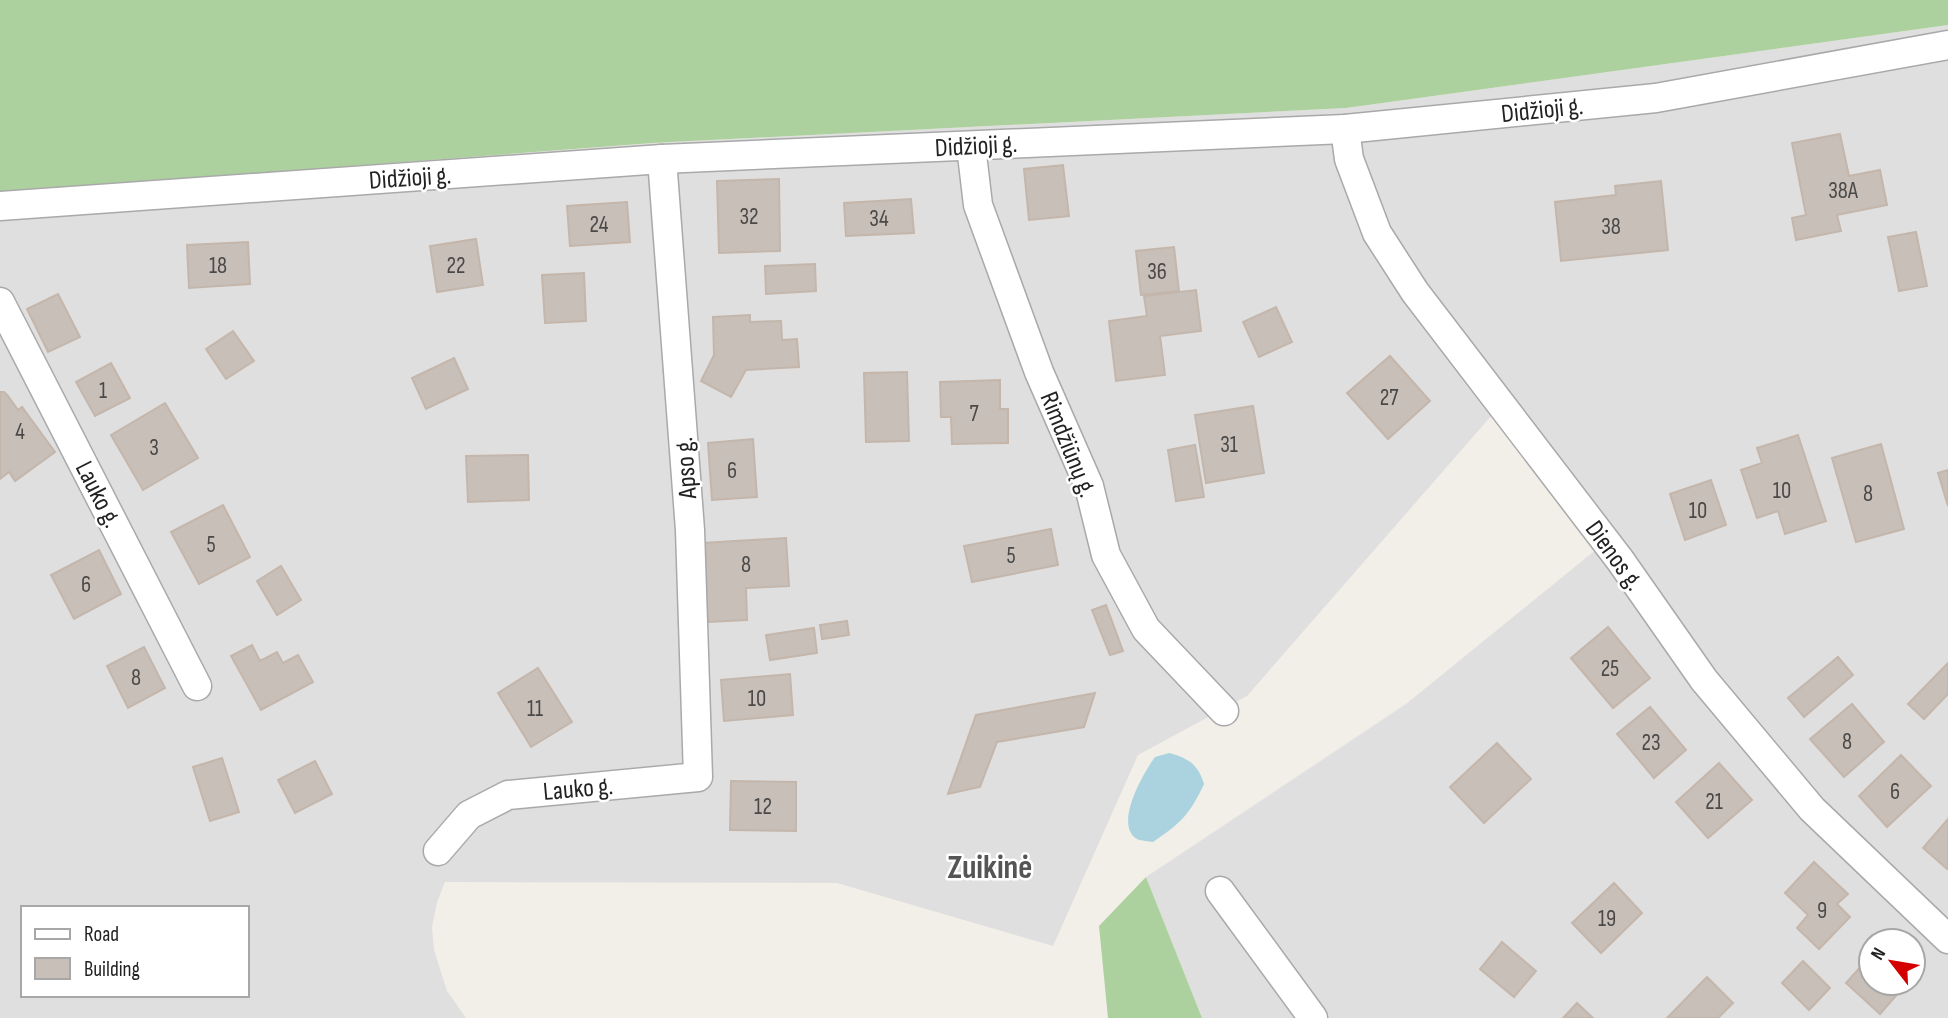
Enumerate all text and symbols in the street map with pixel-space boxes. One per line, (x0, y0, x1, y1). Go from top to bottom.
street label: Didžioji g. (1500, 91, 1585, 130)
street label: Didžioji g. (934, 129, 1018, 164)
street label: Didžioji g. (368, 160, 452, 197)
house number: 38A (1828, 177, 1858, 205)
house number: 32 (739, 203, 759, 231)
house number: 34 (869, 205, 889, 233)
house number: 24 (590, 211, 609, 239)
house number: 38 (1601, 213, 1621, 241)
house number: 18 (209, 252, 227, 280)
house number: 22 (447, 252, 465, 280)
house number: 36 (1147, 258, 1167, 286)
house number: 1 (99, 377, 107, 405)
house number: 27 (1380, 384, 1398, 412)
street label: Rimdžiūnų g. (1032, 387, 1103, 502)
house number: 7 (969, 400, 979, 428)
house number: 4 (15, 418, 25, 446)
house number: 31 (1220, 431, 1238, 459)
house number: 3 (149, 434, 159, 462)
street label: Apso g. (669, 436, 704, 501)
street label: Lauko g. (68, 456, 127, 533)
house number: 6 (727, 457, 737, 485)
house number: 10 (1773, 477, 1791, 505)
house number: 8 (1863, 480, 1873, 508)
house number: 10 (1689, 497, 1707, 525)
street label: Dienos g. (1578, 515, 1649, 597)
house number: 5 (206, 531, 216, 559)
house number: 5 (1006, 542, 1016, 570)
house number: 8 (741, 551, 751, 579)
house number: 6 (81, 571, 91, 599)
house number: 25 (1601, 655, 1619, 683)
house number: 8 (131, 664, 141, 692)
house number: 10 (748, 685, 766, 713)
house number: 11 (527, 695, 543, 723)
house number: 8 (1842, 728, 1852, 756)
house number: 23 (1641, 729, 1661, 757)
street label: Lauko g. (542, 771, 614, 808)
house number: 6 (1890, 778, 1900, 806)
house number: 21 (1705, 788, 1723, 816)
house number: 12 (754, 793, 772, 821)
district label: Zuikinė (948, 848, 1032, 888)
house number: 9 (1817, 897, 1827, 925)
house number: 19 (1598, 905, 1616, 933)
legend (21, 906, 248, 997)
text: Road (84, 922, 119, 947)
north arrow (1857, 927, 1927, 997)
text: N (1866, 944, 1891, 964)
text: Building (84, 957, 140, 982)

